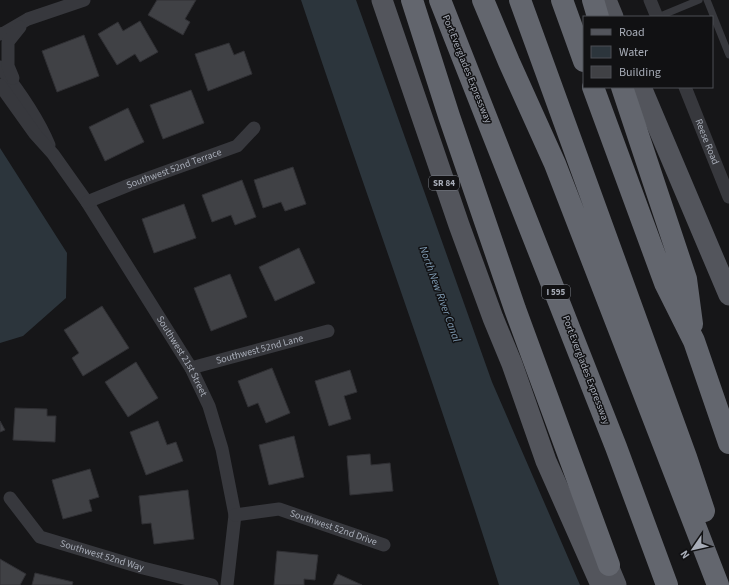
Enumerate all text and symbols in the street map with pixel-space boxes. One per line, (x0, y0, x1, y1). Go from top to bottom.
street label: Port Everglades Expressway (439, 13, 495, 126)
legend (583, 16, 713, 88)
text: Road (619, 24, 645, 41)
text: Water (619, 44, 649, 61)
text: Building (619, 64, 661, 81)
street label: Reese Road (691, 117, 722, 167)
street label: Southwest 52nd Terrace (124, 145, 223, 192)
road number: SR 84 (429, 176, 459, 190)
water label: North New River Canal (416, 244, 464, 344)
road number: I 595 (542, 285, 570, 299)
street label: Southwest 21st Street (153, 313, 211, 399)
street label: Port Everglades Expressway (559, 314, 613, 427)
street label: Southwest 52nd Lane (214, 331, 305, 368)
street label: Southwest 52nd Drive (288, 506, 379, 549)
north arrow (673, 529, 713, 569)
street label: Southwest 52nd Way (58, 536, 146, 575)
text: N (677, 547, 693, 562)

